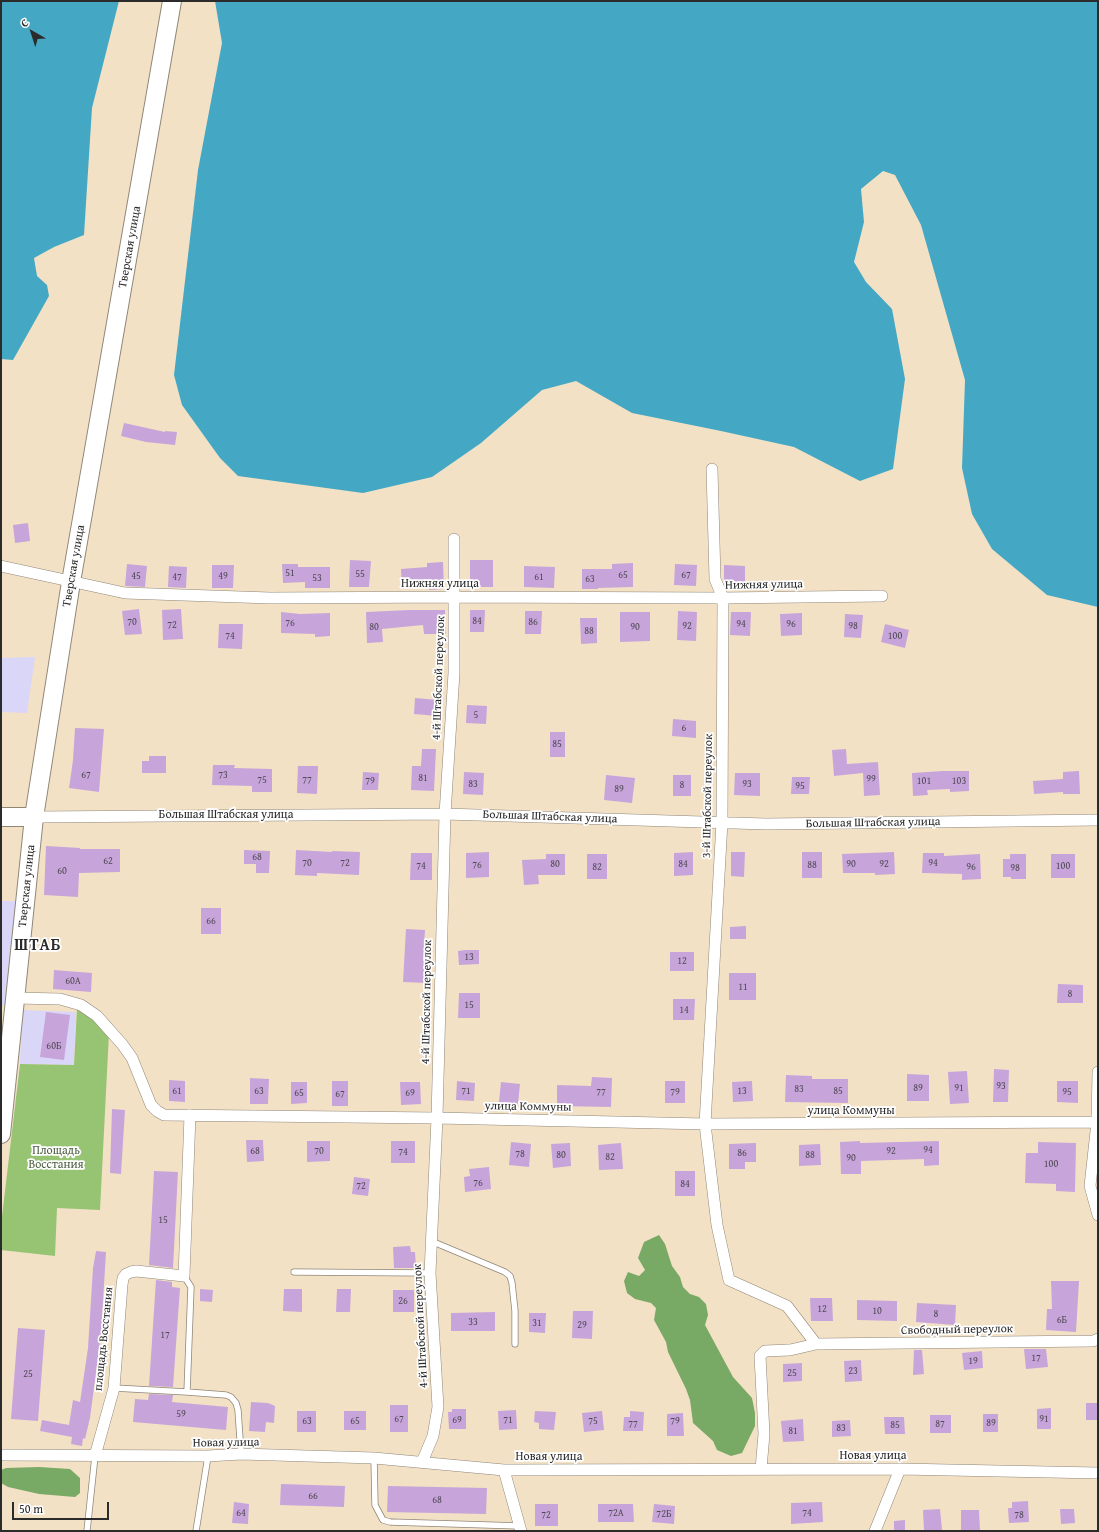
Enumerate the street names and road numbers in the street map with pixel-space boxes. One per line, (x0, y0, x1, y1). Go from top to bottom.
street label: Тверская улица (116, 205, 144, 289)
street label: Тверская улица (60, 524, 88, 608)
street label: Нижняя улица (401, 577, 479, 591)
street label: Нижняя улица (725, 577, 803, 593)
street label: 4-й Штабской переулок (430, 616, 448, 740)
street label: 3-й Штабской переулок (700, 734, 716, 858)
street label: Большая Штабская улица (482, 807, 618, 827)
street label: Большая Штабская улица (159, 808, 293, 822)
street label: Большая Штабская улица (805, 815, 941, 831)
street label: Тверская улица (15, 844, 39, 928)
street label: 4-й Штабской переулок (419, 940, 435, 1064)
street label: улица Коммуны (484, 1099, 572, 1115)
street label: улица Коммуны (807, 1104, 895, 1118)
street label: 4-й Штабской переулок (411, 1263, 431, 1389)
street label: площадь Восстания (91, 1286, 117, 1392)
street label: Свободный переулок (901, 1322, 1013, 1338)
street label: Новая улица (192, 1435, 260, 1451)
street label: Новая улица (840, 1449, 906, 1463)
street label: Новая улица (516, 1450, 582, 1464)

